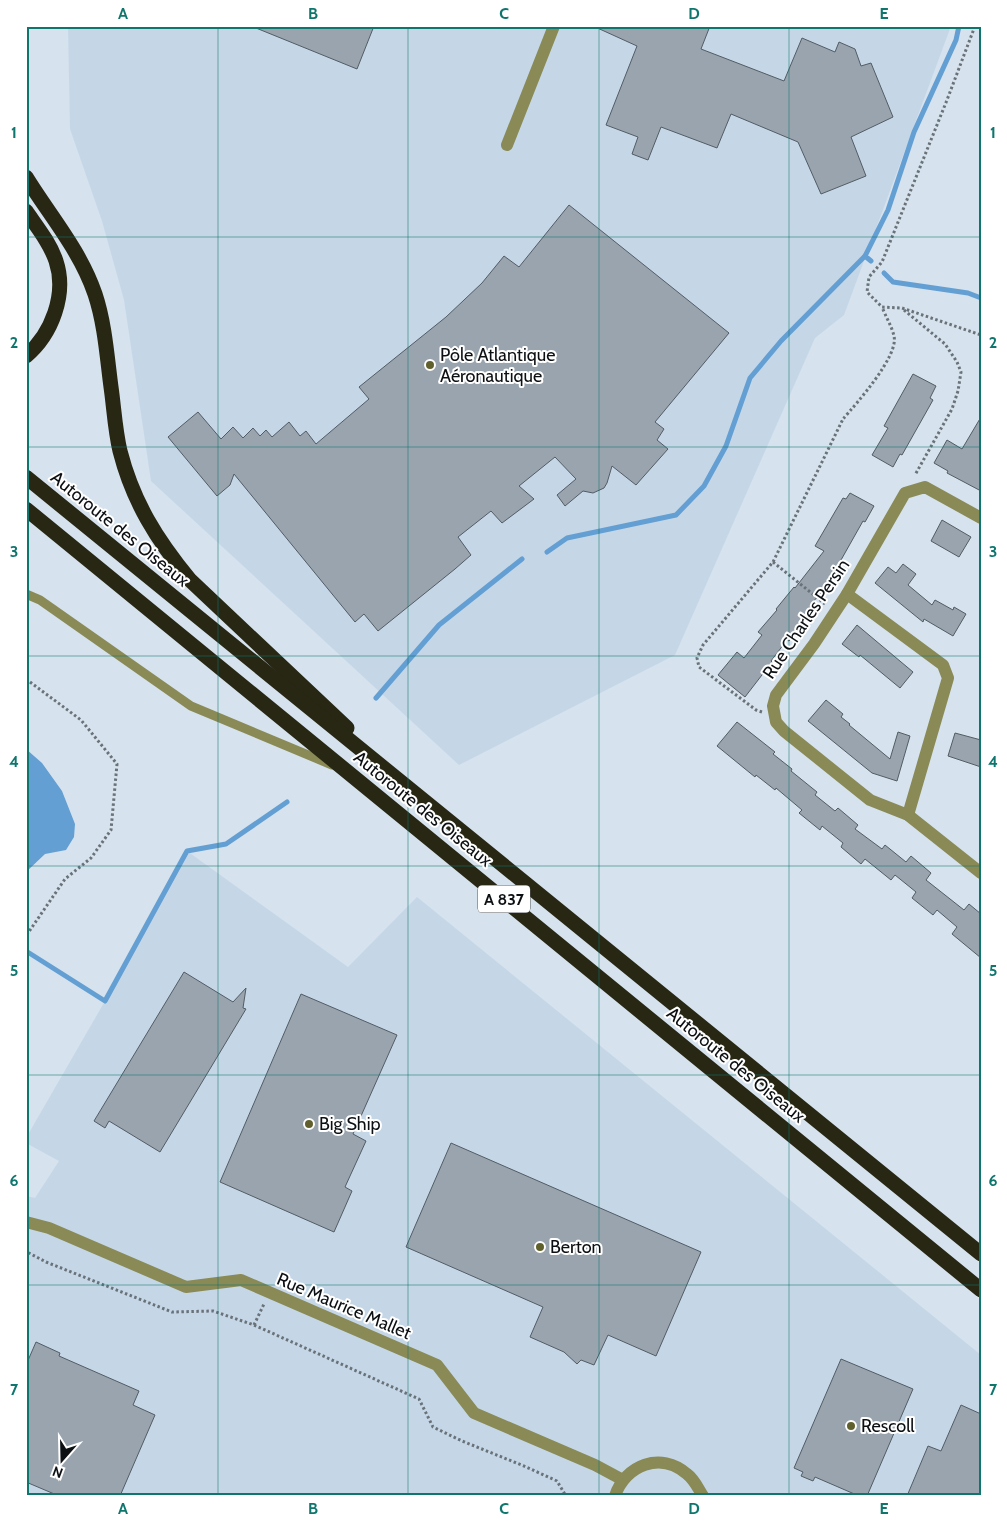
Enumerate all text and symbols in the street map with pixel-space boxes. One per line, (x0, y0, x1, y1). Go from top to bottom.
text: A (118, 4, 128, 23)
text: B (308, 4, 318, 23)
text: C (499, 4, 509, 23)
text: D (688, 4, 700, 23)
text: E (879, 4, 889, 23)
text: 1 (11, 123, 17, 142)
text: 1 (990, 123, 996, 142)
text: 2 (10, 333, 18, 352)
text: 2 (989, 333, 997, 352)
place label: Pôle Atlantique Aéronautique (440, 344, 555, 387)
marker: Pôle Atlantique Aéronautique (424, 359, 436, 371)
street label: Autoroute des Oiseaux (46, 466, 194, 592)
text: 3 (10, 542, 18, 561)
text: 3 (989, 542, 997, 561)
street label: Rue Charles Persin (758, 555, 854, 683)
street label: Autoroute des Oiseaux (349, 746, 497, 872)
text: 4 (9, 752, 19, 771)
text: 4 (988, 752, 998, 771)
road number: A 837 (478, 886, 530, 912)
text: 5 (10, 961, 18, 980)
text: 5 (989, 961, 997, 980)
street label: Autoroute des Oiseaux (662, 1002, 810, 1128)
place label: Big Ship (319, 1113, 380, 1135)
marker: Big Ship (303, 1118, 315, 1130)
text: 6 (10, 1171, 19, 1190)
text: 6 (989, 1171, 998, 1190)
place label: Berton (550, 1236, 602, 1258)
marker: Berton (534, 1241, 546, 1253)
street label: Rue Maurice Mallet (274, 1268, 414, 1344)
text: 7 (10, 1380, 19, 1399)
text: 7 (989, 1380, 998, 1399)
place label: Rescoll (861, 1415, 915, 1437)
marker: Rescoll (845, 1420, 857, 1432)
north arrow (38, 1434, 88, 1484)
text: N (50, 1462, 65, 1482)
text: A (118, 1499, 128, 1518)
text: B (308, 1499, 318, 1518)
text: C (499, 1499, 509, 1518)
text: D (688, 1499, 700, 1518)
text: E (879, 1499, 889, 1518)

